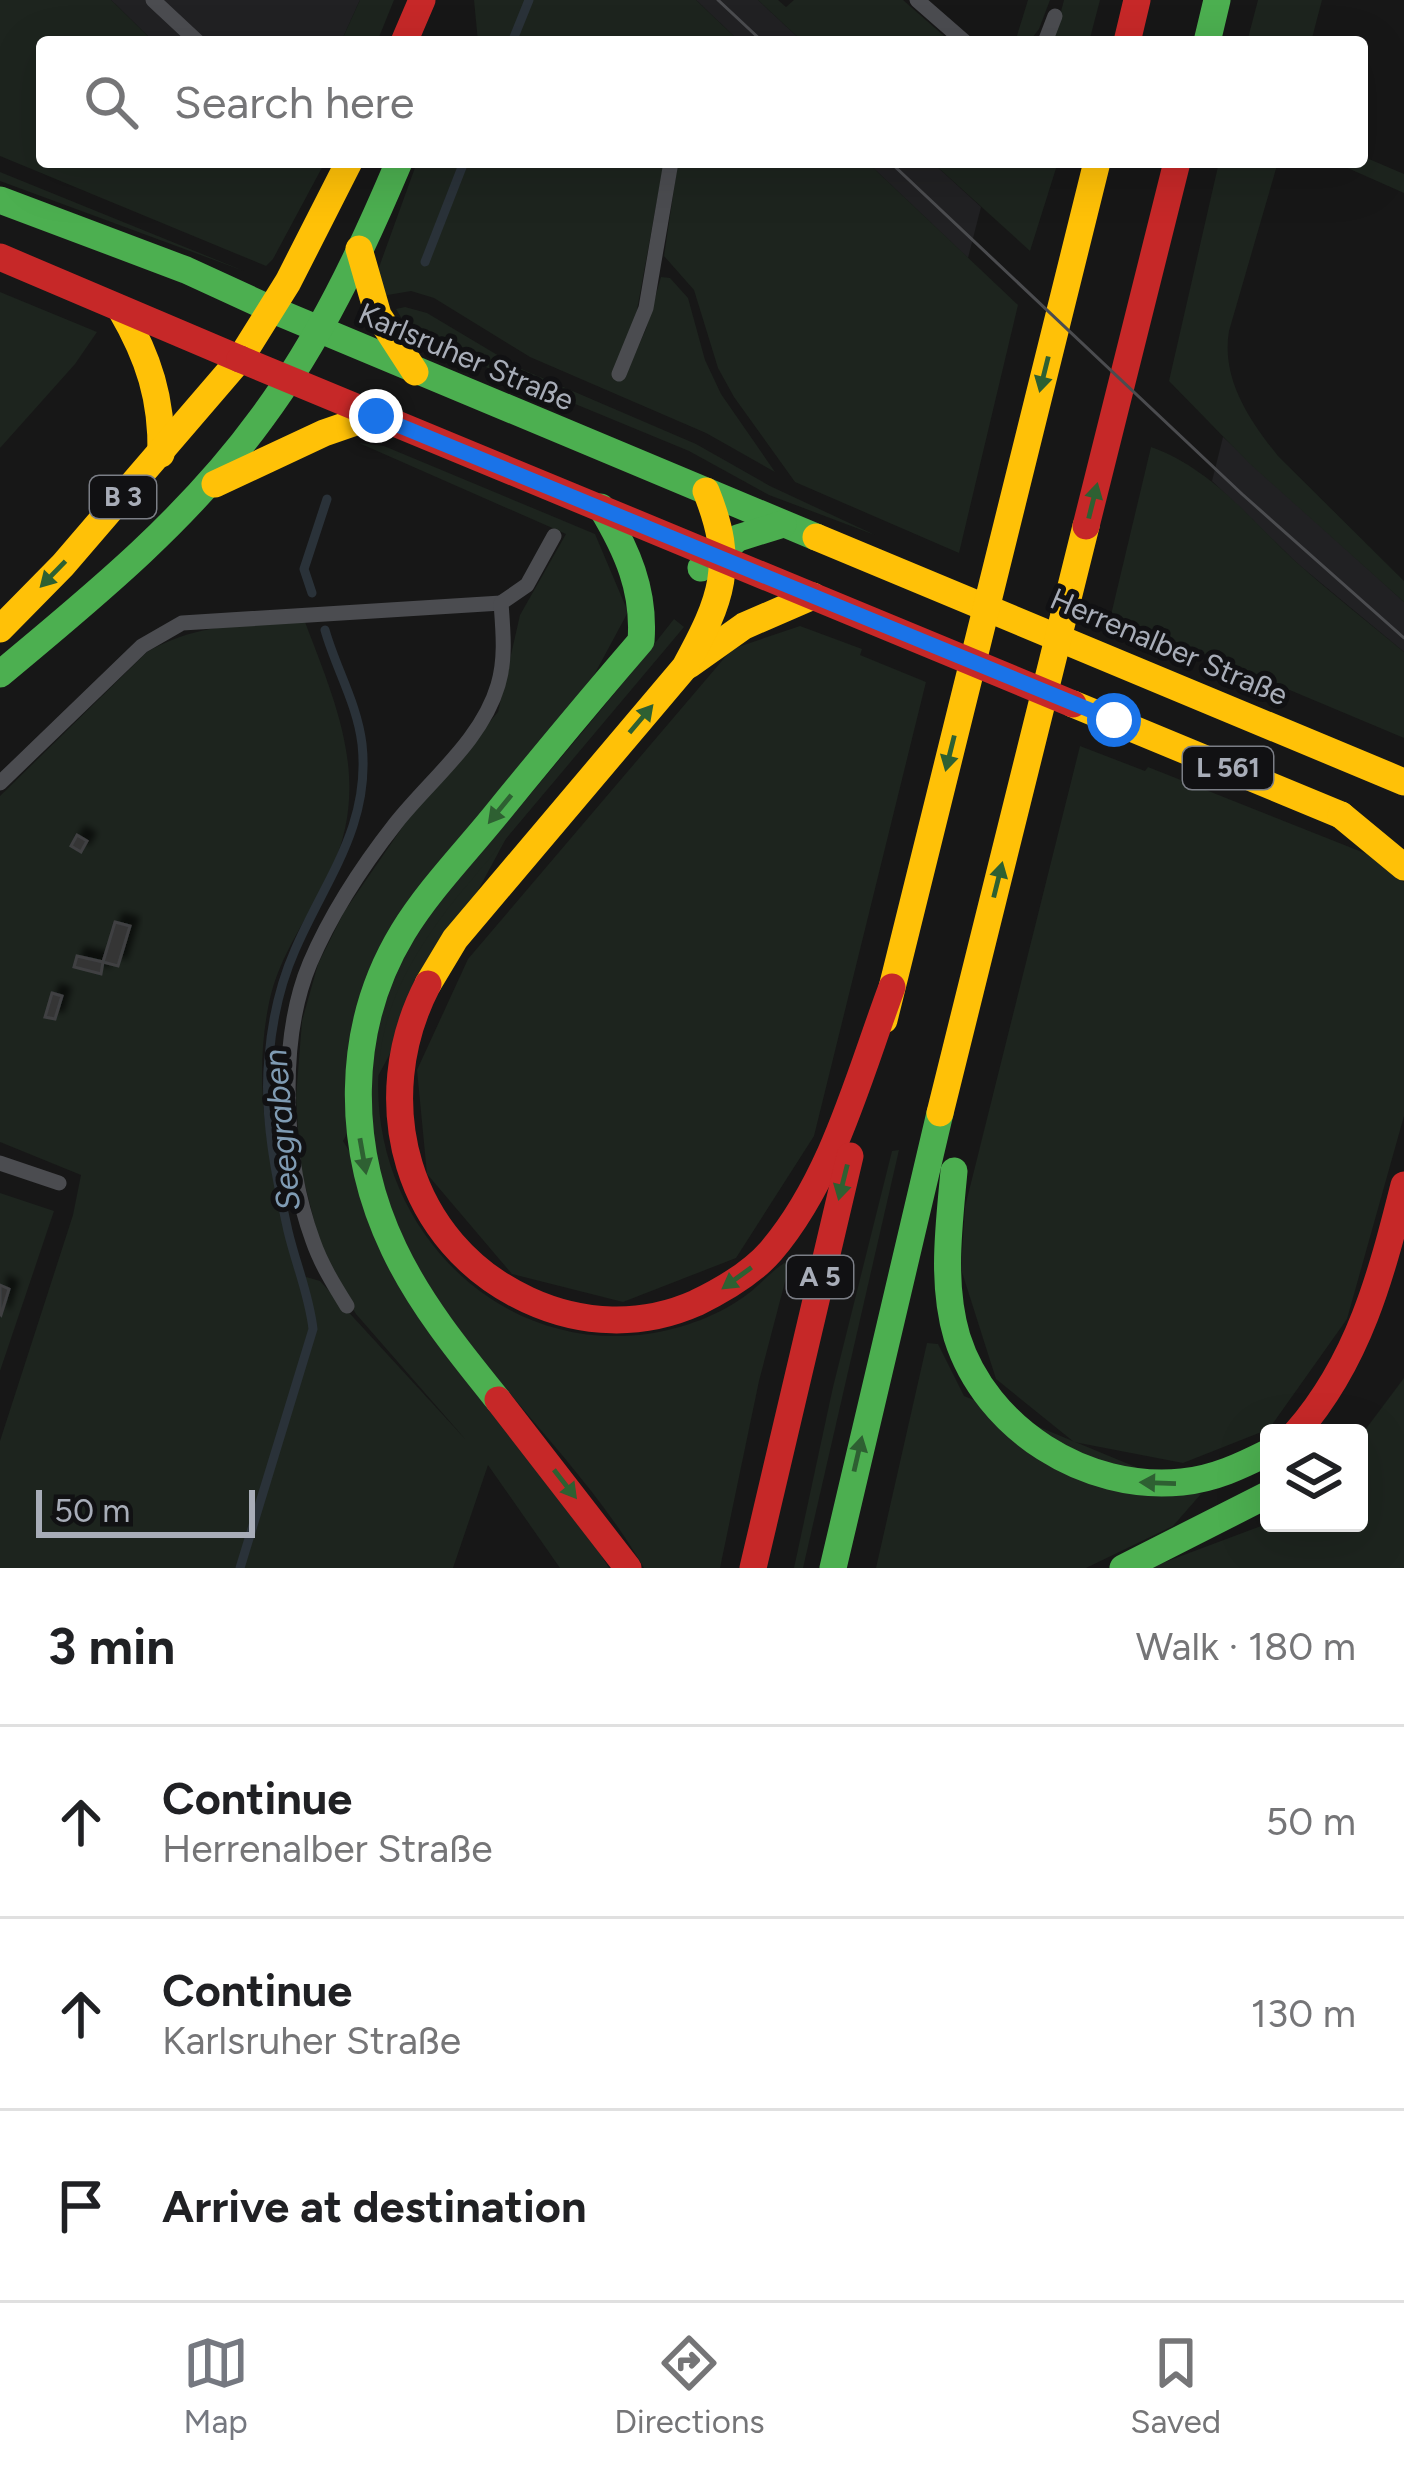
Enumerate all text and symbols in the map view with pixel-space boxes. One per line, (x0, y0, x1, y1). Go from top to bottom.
search box (36, 36, 1368, 168)
icon: search (78, 69, 144, 135)
text: Search here (174, 75, 414, 129)
street label: Karlsruher Straße (353, 295, 579, 419)
one-way arrow (1034, 356, 1053, 393)
route end (349, 389, 403, 443)
road number: B 3 (90, 476, 156, 518)
one-way arrow (1084, 482, 1103, 519)
one-way arrow (40, 559, 68, 588)
street label: Herrenalber Straße (1045, 580, 1293, 713)
route start (1087, 693, 1141, 747)
one-way arrow (628, 704, 654, 734)
one-way arrow (940, 735, 959, 772)
road number: L 561 (1183, 747, 1273, 789)
one-way arrow (488, 794, 514, 825)
one-way arrow (989, 861, 1008, 898)
water label: Seegraben (255, 1047, 308, 1212)
one-way arrow (354, 1137, 372, 1175)
one-way arrow (833, 1163, 852, 1200)
road number: A 5 (787, 1256, 853, 1298)
one-way arrow (721, 1266, 753, 1289)
map controls (1260, 1424, 1368, 1532)
button: layers (1260, 1424, 1368, 1532)
one-way arrow (849, 1435, 868, 1472)
one-way arrow (552, 1468, 576, 1499)
one-way arrow (1138, 1473, 1176, 1492)
scale bar (36, 1484, 255, 1537)
text: 50 m (54, 1491, 130, 1530)
text: 3 min (48, 1616, 175, 1677)
text: Walk · 180 m (1136, 1623, 1356, 1670)
text: Continue (162, 1771, 352, 1825)
icon: ahead (48, 1789, 114, 1855)
text: 50 m (1266, 1798, 1356, 1845)
text: Herrenalber Straße (162, 1825, 493, 1872)
text: Continue (162, 1963, 352, 2017)
icon: ahead (48, 1981, 114, 2047)
text: 130 m (1251, 1990, 1356, 2037)
text: Karlsruher Straße (162, 2017, 461, 2064)
icon: arrive (48, 2173, 114, 2239)
text: Arrive at destination (162, 2179, 586, 2233)
tab: Map (183, 2330, 249, 2441)
tab: Directions (614, 2330, 765, 2441)
tab: Saved (1130, 2330, 1221, 2441)

